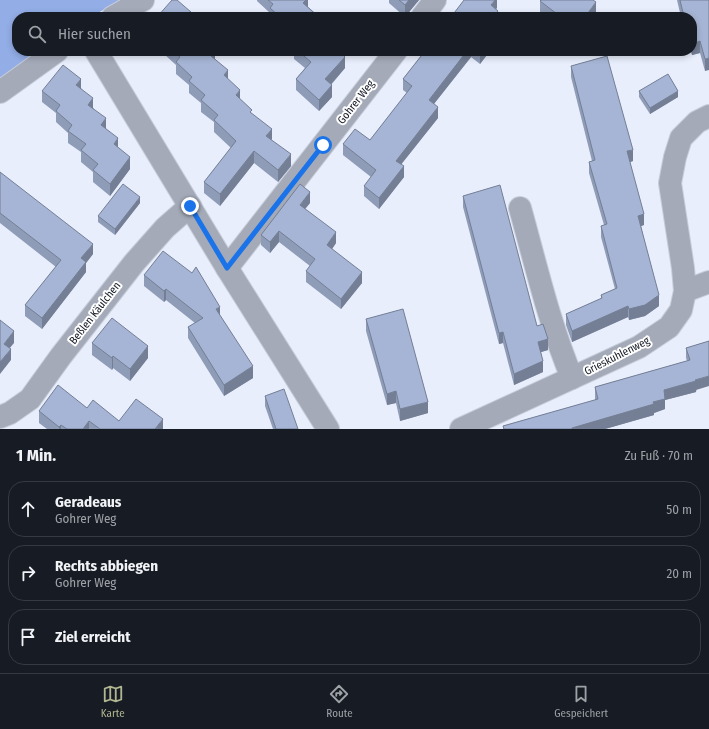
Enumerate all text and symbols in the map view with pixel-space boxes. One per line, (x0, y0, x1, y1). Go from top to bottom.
search box (12, 12, 697, 56)
icon: search (26, 23, 48, 45)
text: Hier suchen (58, 25, 131, 43)
street label: Gohrer Weg (335, 77, 378, 126)
route start (314, 136, 332, 154)
route end (181, 197, 199, 215)
street label: Beßlen Käulchen (67, 279, 123, 347)
street label: Grieskuhlenweg (582, 334, 653, 378)
text: 1 Min. (16, 445, 56, 466)
text: Zu Fuß · 70 m (624, 448, 693, 463)
text: Geradeaus (55, 493, 121, 511)
icon: ahead (17, 498, 39, 520)
text: 50 m (666, 502, 692, 517)
text: Gohrer Weg (55, 511, 116, 526)
text: Rechts abbiegen (55, 557, 158, 575)
icon: right (17, 562, 39, 584)
text: 20 m (666, 566, 692, 581)
text: Gohrer Weg (55, 575, 116, 590)
icon: arrive (17, 626, 39, 648)
text: Ziel erreicht (55, 628, 130, 646)
tab: Karte (101, 683, 125, 720)
tab: Route (326, 683, 353, 720)
tab: Gespeichert (554, 683, 608, 720)

